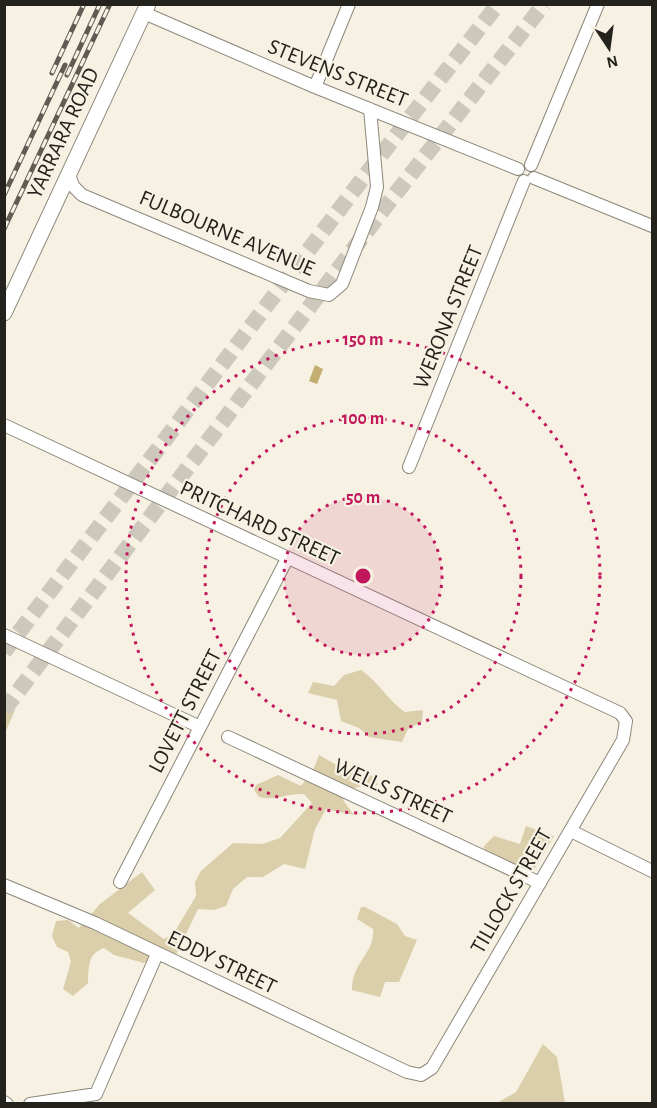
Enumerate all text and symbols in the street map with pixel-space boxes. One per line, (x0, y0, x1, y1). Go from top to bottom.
north arrow (579, 18, 639, 78)
street label: STEVENS STREET (265, 35, 411, 111)
text: N (605, 53, 619, 71)
street label: YARRARA ROAD (23, 64, 103, 202)
street label: FULBOURNE AVENUE (136, 186, 318, 280)
street label: WERONA STREET (409, 242, 487, 392)
text: 150 m (343, 331, 383, 349)
text: 100 m (342, 410, 384, 428)
street label: PRITCHARD STREET (177, 476, 343, 570)
text: 50 m (346, 489, 380, 507)
centre of rings (353, 566, 373, 586)
street label: LOVETT STREET (145, 646, 226, 776)
street label: WELLS STREET (331, 754, 456, 828)
street label: TILLOCK STREET (466, 825, 556, 957)
street label: EDDY STREET (164, 926, 280, 998)

